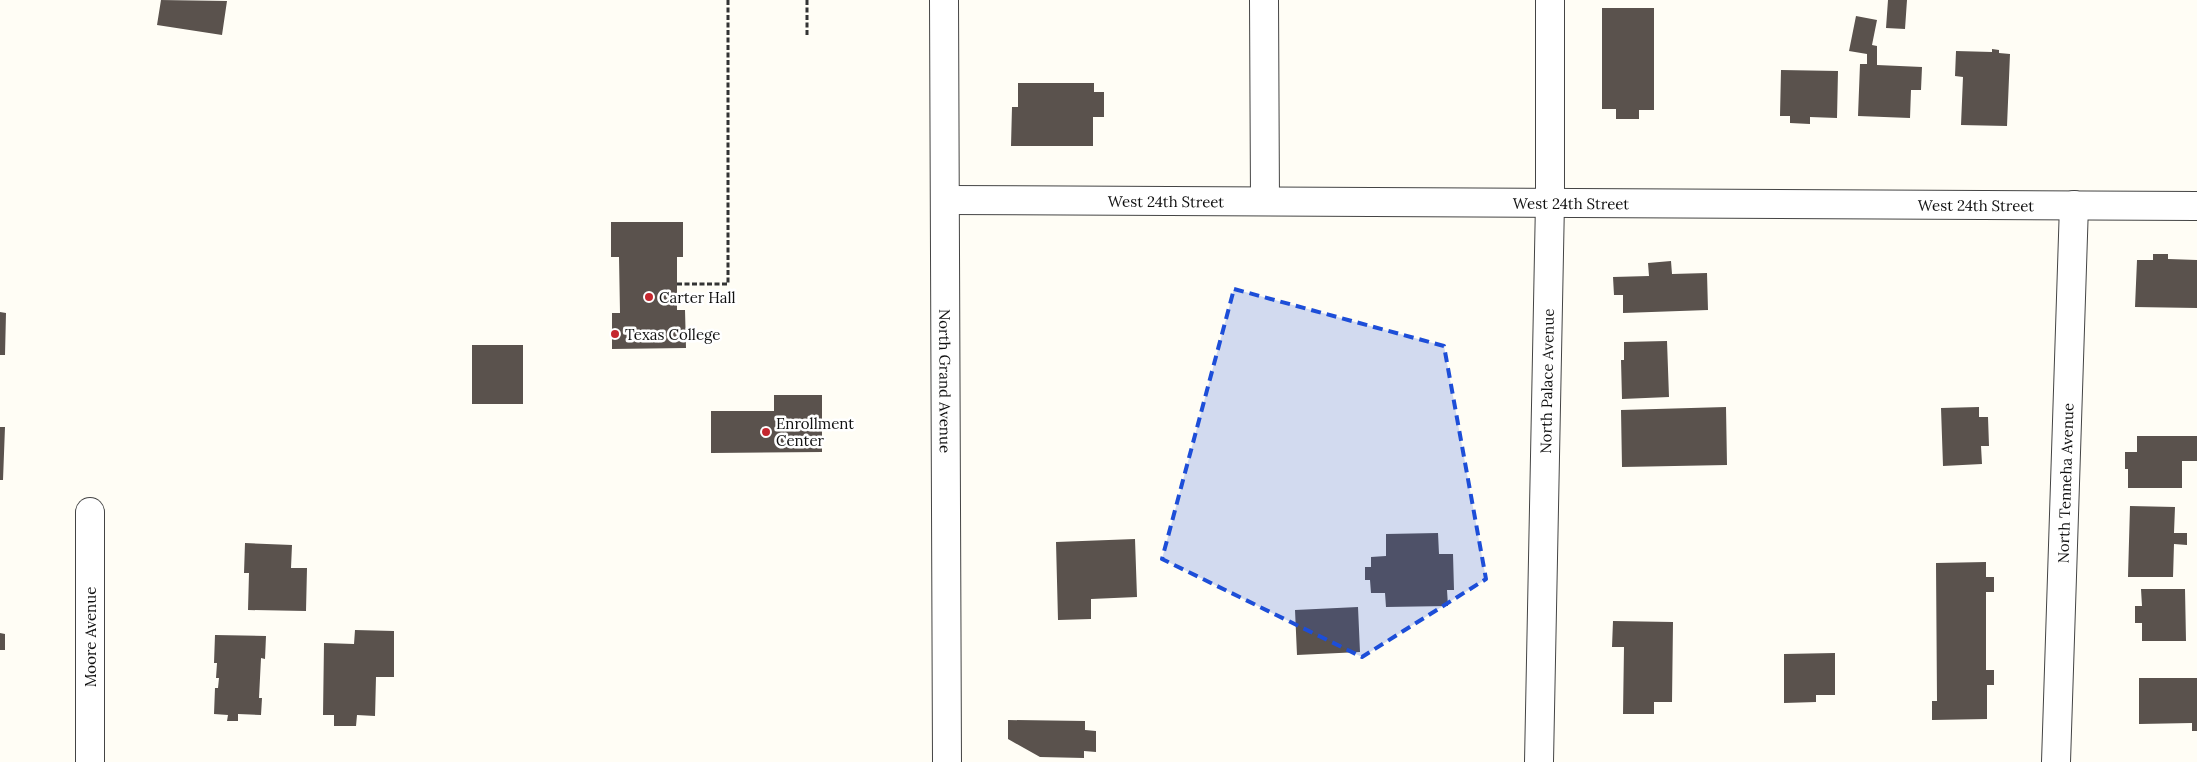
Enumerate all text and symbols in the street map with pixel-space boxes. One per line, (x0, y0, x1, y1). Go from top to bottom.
street label: West 24th Street (1108, 191, 1224, 211)
street label: West 24th Street (1513, 193, 1629, 213)
street label: West 24th Street (1918, 195, 2034, 215)
place label: Carter Hall (659, 288, 736, 307)
marker: Carter Hall (643, 291, 655, 303)
street label: North Palace Avenue (1536, 308, 1557, 454)
street label: North Grand Avenue (936, 309, 955, 453)
place label: Texas College (625, 325, 720, 344)
marker: Texas College (609, 328, 621, 340)
street label: North Tenneha Avenue (2053, 403, 2077, 564)
place label: Enrollment Center (776, 414, 854, 450)
marker: Enrollment Center (760, 426, 772, 438)
street label: Moore Avenue (81, 587, 100, 687)

